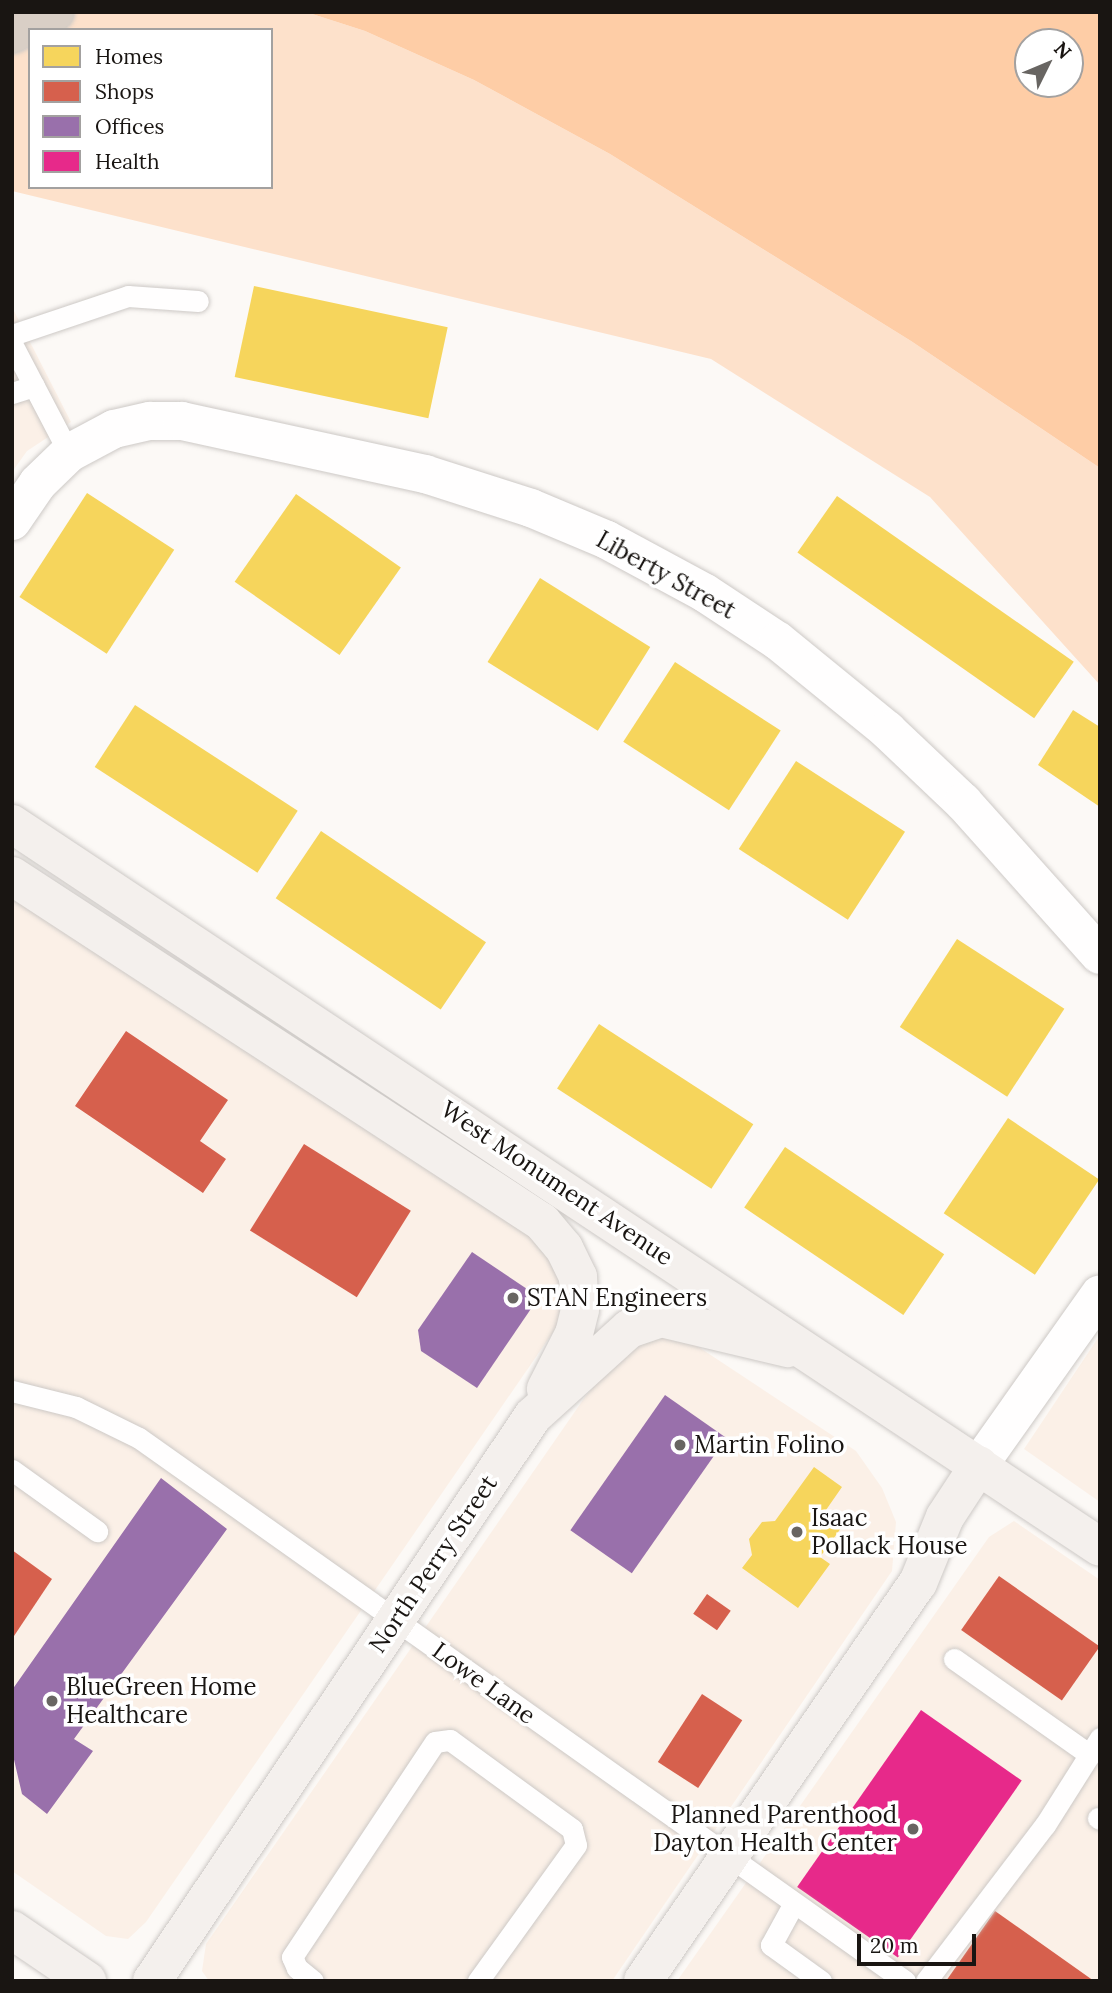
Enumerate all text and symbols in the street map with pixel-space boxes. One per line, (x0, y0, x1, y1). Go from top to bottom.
legend (28, 28, 273, 189)
north arrow (1014, 28, 1084, 98)
text: N (1049, 36, 1077, 64)
text: Homes (95, 43, 163, 70)
text: Shops (95, 78, 154, 105)
text: Offices (95, 113, 164, 140)
text: Health (95, 148, 160, 175)
street label: Liberty Street (591, 525, 741, 625)
street label: West Monument Avenue (436, 1095, 678, 1271)
place label: STAN Engineers (527, 1284, 707, 1312)
marker: STAN Engineers (505, 1290, 521, 1306)
place label: Martin Folino (694, 1431, 845, 1459)
marker: Martin Folino (672, 1437, 688, 1453)
street label: North Perry Street (363, 1470, 503, 1658)
place label: Isaac Pollack House (811, 1504, 967, 1560)
marker: Isaac Pollack House (789, 1524, 805, 1540)
street label: Lowe Lane (427, 1636, 541, 1730)
place label: BlueGreen Home Healthcare (66, 1673, 257, 1729)
marker: BlueGreen Home Healthcare (44, 1693, 60, 1709)
place label: Planned Parenthood Dayton Health Center (653, 1801, 897, 1857)
marker: Planned Parenthood Dayton Health Center (903, 1819, 923, 1839)
scale bar (860, 1920, 979, 1964)
text: 20 m (870, 1932, 919, 1959)

